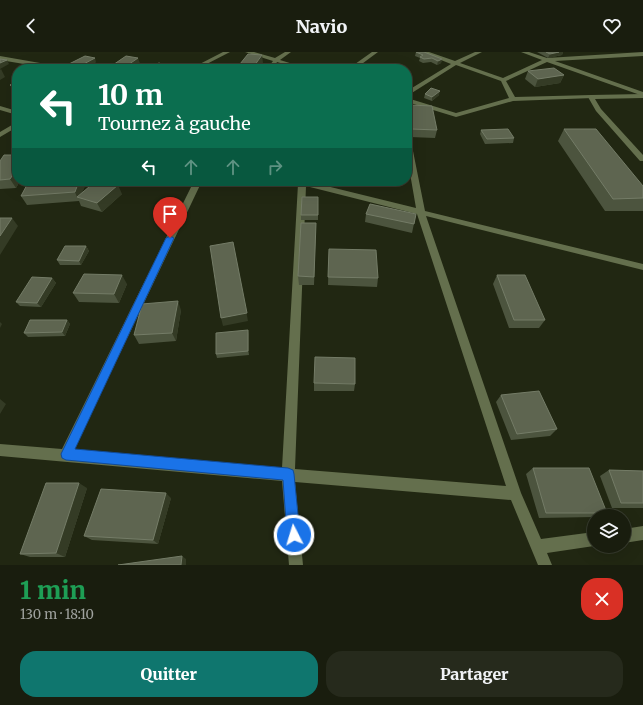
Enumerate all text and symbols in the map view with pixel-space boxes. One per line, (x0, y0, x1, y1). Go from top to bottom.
icon: back (20, 15, 42, 37)
text: Navio (296, 15, 347, 38)
icon: heart (601, 15, 623, 37)
text: 10 m (98, 77, 163, 113)
icon: left (32, 80, 84, 132)
text: Tournez à gauche (98, 112, 251, 135)
icon: left (138, 156, 160, 178)
icon: ahead (180, 156, 202, 178)
icon: ahead (222, 156, 244, 178)
icon: right (264, 156, 286, 178)
pin (153, 197, 187, 238)
icon: arrive (159, 203, 181, 225)
map controls (587, 509, 631, 553)
button: layers (587, 509, 631, 553)
position arrow (273, 514, 315, 556)
text: 1 min (20, 575, 86, 606)
button: close (581, 578, 623, 620)
text: 130 m · 18:10 (20, 606, 94, 623)
button: Quitter (20, 651, 318, 697)
button: Partager (326, 651, 623, 697)

